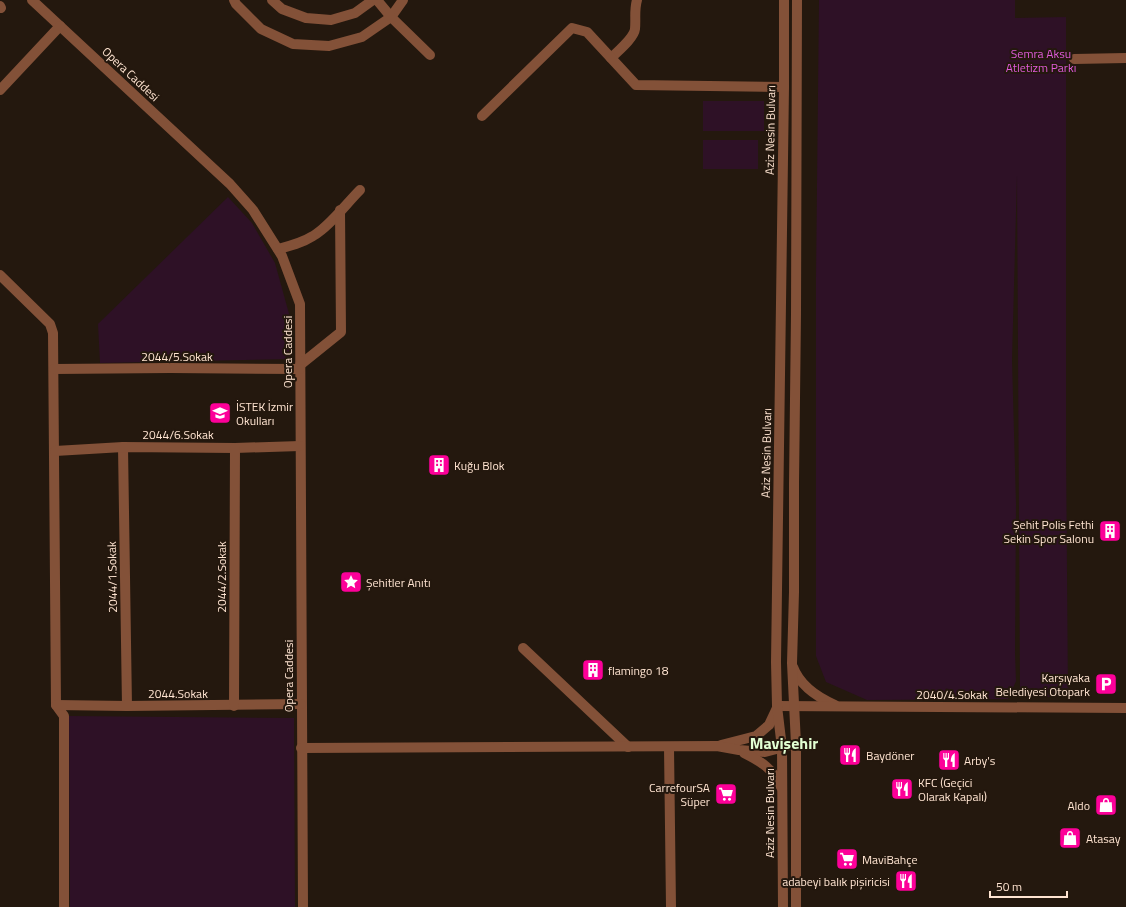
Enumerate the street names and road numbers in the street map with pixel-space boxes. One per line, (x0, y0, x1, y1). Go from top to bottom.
street label: Opera Caddesi (98, 42, 164, 106)
street label: Aziz Nesin Bulvarı (760, 85, 780, 175)
street label: Opera Caddesi (278, 316, 297, 388)
street label: 2044/5.Sokak (141, 347, 213, 366)
street label: Aziz Nesin Bulvarı (756, 408, 776, 498)
street label: 2044/6.Sokak (142, 425, 214, 444)
street label: 2044/1.Sokak (102, 541, 122, 613)
street label: 2044/2.Sokak (212, 541, 231, 613)
street label: Opera Caddesi (279, 640, 298, 712)
street label: 2044.Sokak (148, 684, 208, 703)
street label: 2040/4.Sokak (916, 685, 988, 704)
street label: Aziz Nesin Bulvarı (760, 768, 779, 858)

